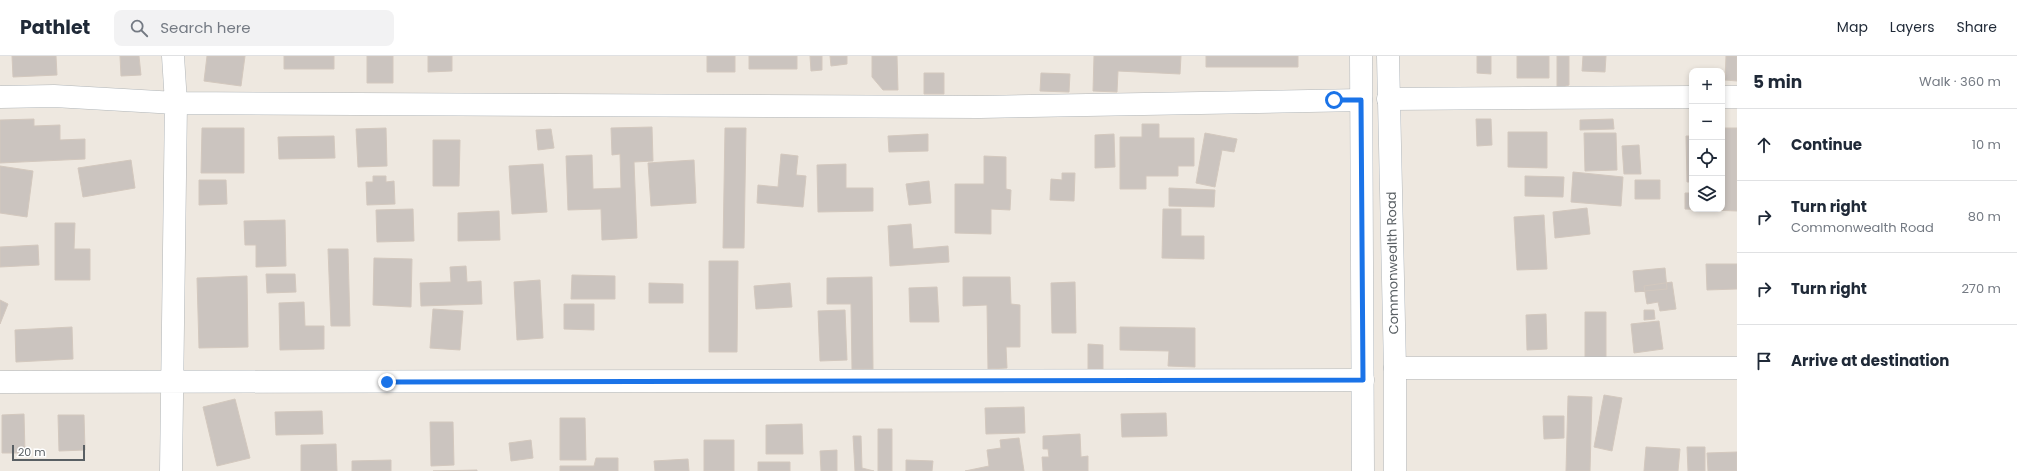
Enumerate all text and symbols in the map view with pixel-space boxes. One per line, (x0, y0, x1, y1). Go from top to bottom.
search box (114, 10, 394, 46)
text: Pathlet (20, 14, 90, 41)
icon: search (128, 17, 150, 39)
text: Search here (160, 17, 251, 38)
text: Map (1837, 17, 1868, 37)
text: Layers (1890, 17, 1934, 37)
text: Share (1956, 17, 1997, 37)
map controls (1689, 68, 1725, 212)
button: + (1689, 68, 1725, 104)
text: 5 min (1753, 70, 1802, 94)
text: Walk · 360 m (1919, 72, 2001, 91)
route start (1325, 91, 1343, 109)
button: − (1689, 104, 1725, 140)
icon: ahead (1753, 134, 1775, 156)
text: Continue (1791, 134, 1862, 155)
text: 10 m (1972, 135, 2001, 154)
button: locate (1689, 140, 1725, 176)
button: layers (1689, 176, 1725, 212)
street label: Commonwealth Road (1382, 191, 1403, 335)
text: Turn right (1791, 196, 1867, 217)
icon: right (1753, 206, 1775, 228)
text: 80 m (1968, 207, 2001, 226)
text: Commonwealth Road (1791, 218, 1934, 237)
icon: right (1753, 278, 1775, 300)
text: Turn right (1791, 278, 1867, 299)
text: 270 m (1961, 279, 2001, 298)
icon: arrive (1753, 350, 1775, 372)
text: Arrive at destination (1791, 350, 1949, 371)
route end (378, 373, 396, 391)
scale bar (12, 443, 85, 462)
text: 20 m (18, 444, 46, 460)

